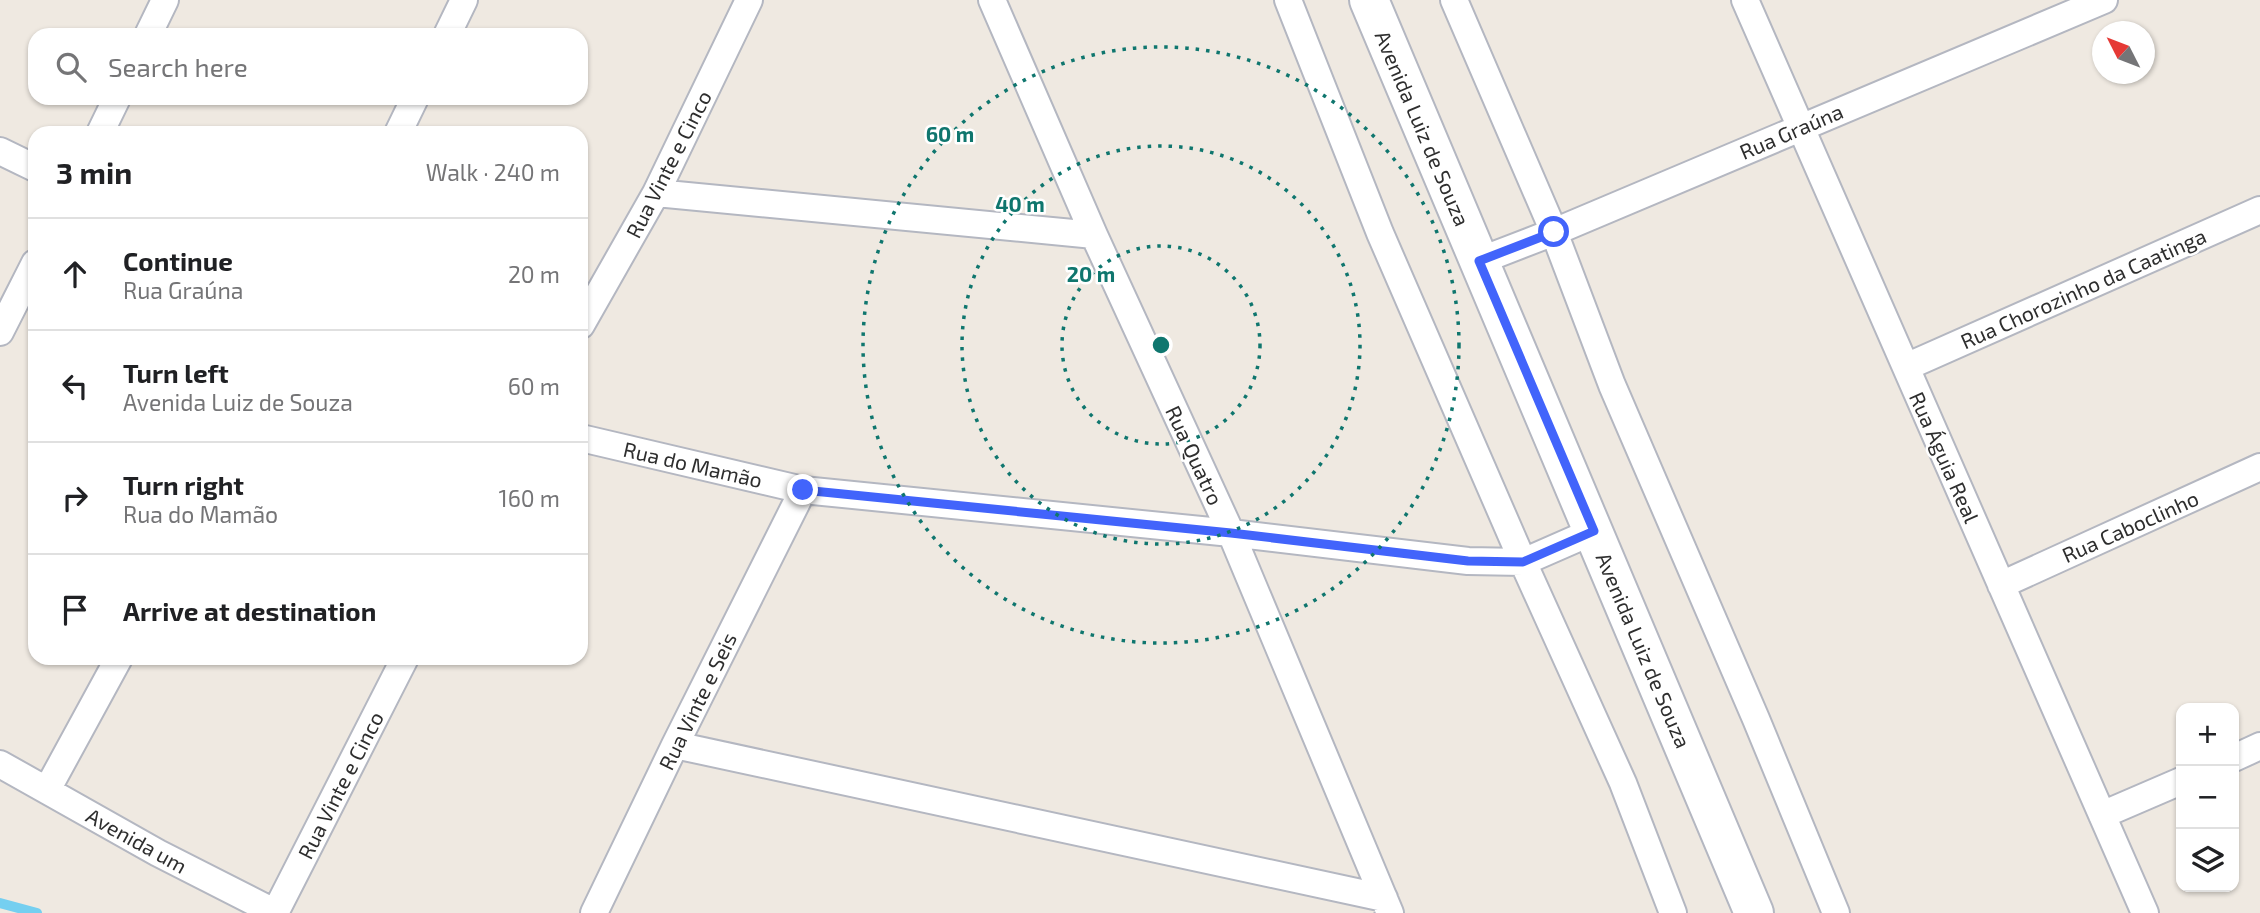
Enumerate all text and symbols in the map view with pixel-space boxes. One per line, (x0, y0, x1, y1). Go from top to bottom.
north arrow (2092, 21, 2155, 84)
street label: Avenida Luiz de Souza (1370, 27, 1476, 229)
search box (28, 28, 588, 105)
icon: search (52, 48, 90, 86)
text: Search here (108, 51, 248, 82)
street label: Rua Vinte e Cinco (620, 86, 716, 242)
street label: Rua Graúna (1735, 98, 1847, 164)
text: 60 m (926, 121, 974, 146)
text: 3 min (56, 154, 132, 190)
text: Walk · 240 m (426, 158, 560, 186)
text: 40 m (995, 191, 1045, 216)
route start (1538, 216, 1569, 247)
street label: Rua Chorozinho da Caatinga (1956, 222, 2210, 354)
text: Continue (123, 245, 233, 276)
icon: ahead (56, 255, 94, 293)
text: 20 m (508, 260, 560, 288)
text: 20 m (1067, 261, 1115, 286)
text: Rua Graúna (123, 276, 243, 304)
centre of rings (1149, 333, 1173, 357)
text: Turn left (123, 357, 229, 388)
icon: left (56, 367, 94, 405)
text: 60 m (508, 372, 560, 400)
text: Avenida Luiz de Souza (123, 388, 353, 416)
street label: Rua Águia Real (1905, 388, 1985, 527)
street label: Rua Quatro (1160, 401, 1229, 509)
street label: Rua do Mamão (621, 436, 765, 492)
text: Turn right (123, 469, 244, 500)
route end (787, 474, 818, 505)
icon: right (56, 479, 94, 517)
text: 160 m (499, 484, 560, 512)
street label: Rua Caboclinho (2058, 485, 2202, 567)
text: Rua do Mamão (123, 500, 278, 528)
street label: Avenida Luiz de Souza (1591, 549, 1697, 751)
icon: arrive (56, 591, 94, 629)
text: Arrive at destination (123, 595, 376, 626)
street label: Rua Vinte e Seis (653, 628, 741, 774)
map controls (2176, 703, 2239, 892)
button: + (2176, 703, 2239, 766)
street label: Rua Vinte e Cinco (292, 707, 388, 863)
button: − (2176, 766, 2239, 829)
street label: Avenida um (82, 802, 192, 878)
button: layers (2176, 829, 2239, 892)

